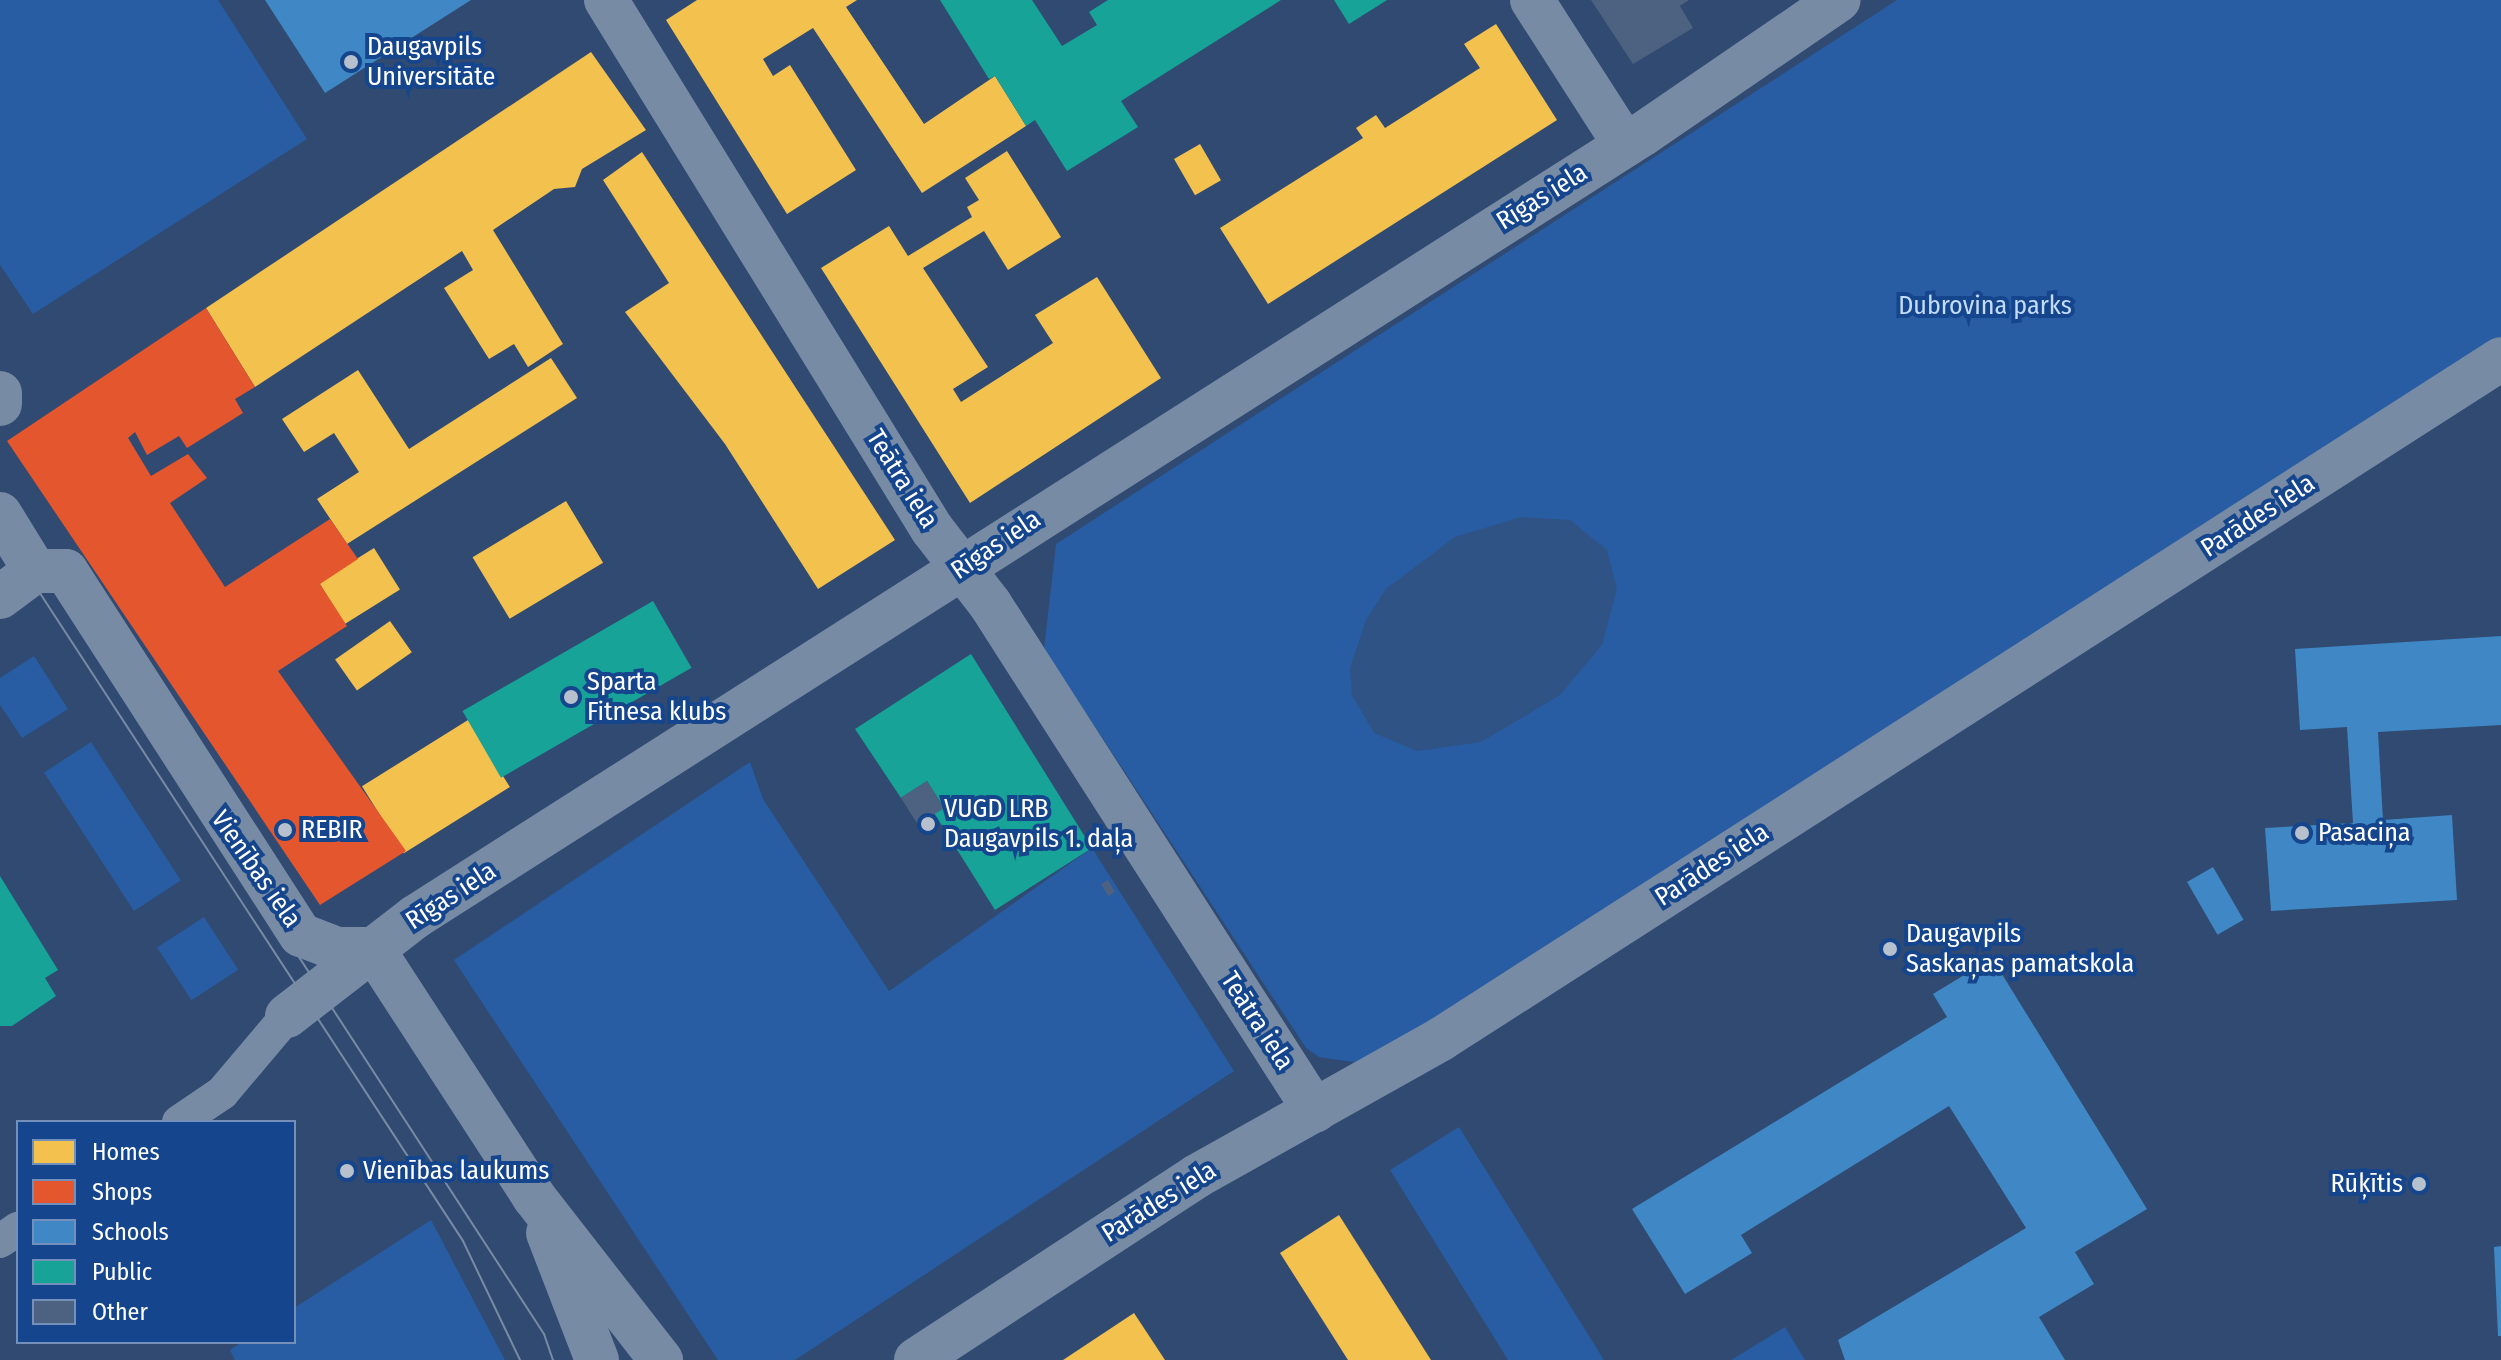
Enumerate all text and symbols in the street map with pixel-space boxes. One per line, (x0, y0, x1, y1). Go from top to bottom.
place label: Daugavpils Universitāte (367, 31, 495, 92)
marker: Daugavpils Universitāte (342, 53, 360, 71)
street label: Rīgas iela (1491, 157, 1593, 237)
park label: Dubrovina parks (1898, 290, 2072, 322)
street label: Teātra iela (860, 424, 944, 534)
street label: Parādes iela (2195, 468, 2321, 564)
street label: Rīgas iela (945, 504, 1047, 586)
place label: Sparta Fitnesa klubs (587, 666, 726, 728)
marker: Sparta Fitnesa klubs (562, 688, 580, 706)
place label: VUGD LRB Daugavpils 1. daļa (944, 793, 1133, 854)
street label: Vienības iela (204, 805, 308, 933)
place label: REBIR (301, 814, 363, 846)
marker: VUGD LRB Daugavpils 1. daļa (919, 815, 937, 833)
street label: Parādes iela (1649, 817, 1775, 913)
place label: Pasaciņa (2318, 817, 2411, 849)
marker: REBIR (276, 821, 294, 839)
marker: Pasaciņa (2293, 824, 2311, 842)
street label: Rīgas iela (400, 855, 502, 937)
place label: Daugavpils Saskaņas pamatskola (1906, 918, 2134, 980)
marker: Daugavpils Saskaņas pamatskola (1881, 940, 1899, 958)
street label: Teātra iela (1214, 966, 1300, 1076)
legend (16, 1120, 296, 1344)
text: Homes (92, 1138, 160, 1166)
place label: Vienības laukums (363, 1155, 549, 1187)
street label: Parādes iela (1096, 1155, 1222, 1249)
marker: Vienības laukums (338, 1162, 356, 1180)
place label: Rūķītis (2330, 1168, 2403, 1200)
marker: Rūķītis (2410, 1175, 2428, 1193)
text: Shops (92, 1178, 152, 1206)
text: Schools (92, 1218, 169, 1246)
text: Public (92, 1258, 152, 1286)
text: Other (92, 1298, 148, 1326)

